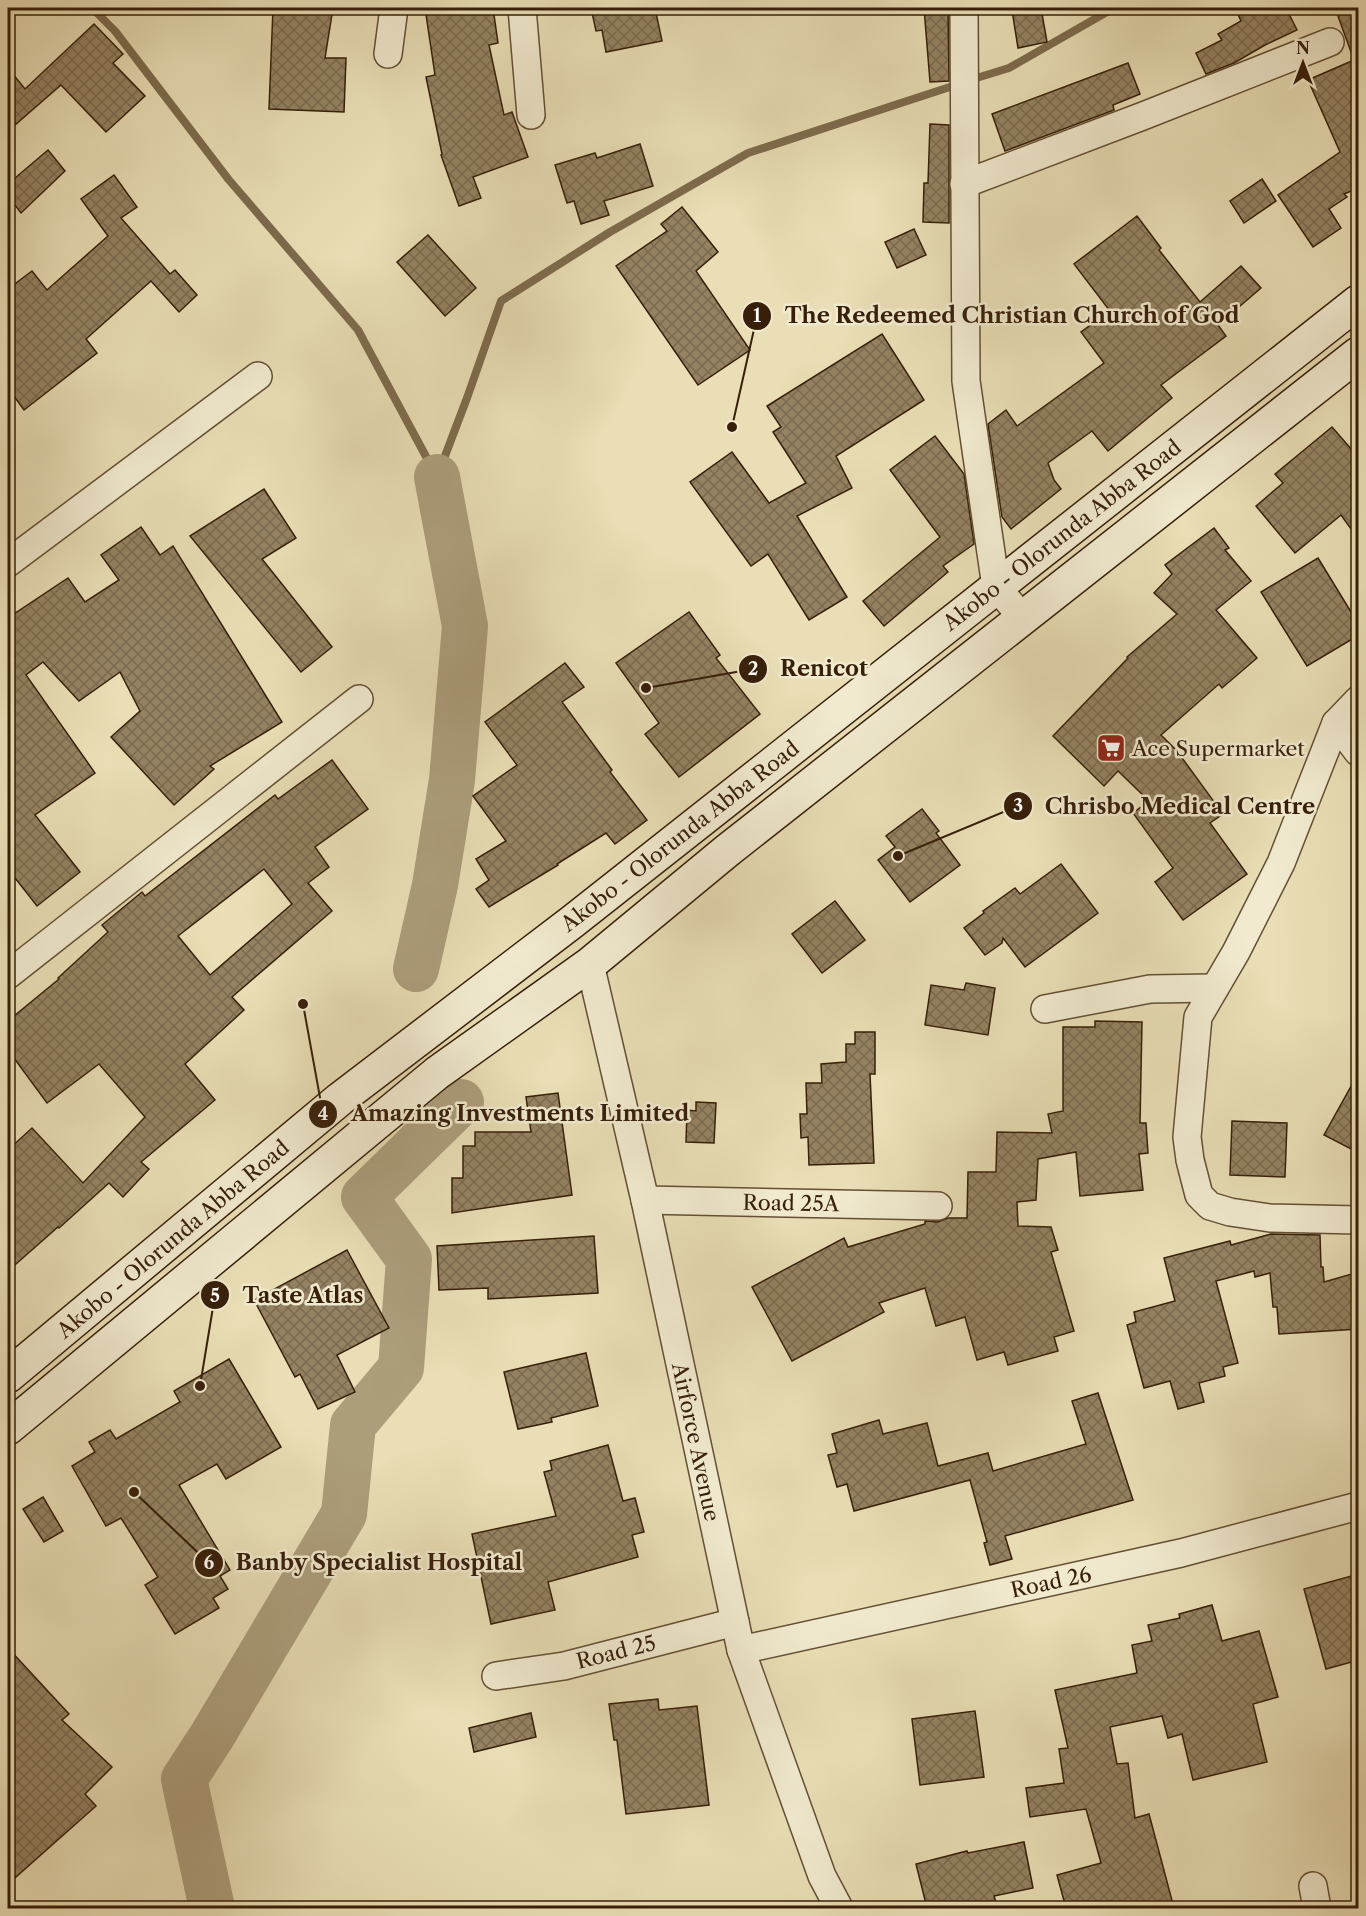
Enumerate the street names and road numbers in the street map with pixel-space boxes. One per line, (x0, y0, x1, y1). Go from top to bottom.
street label: Akobo - Olorunda Abba Road (937, 434, 1186, 636)
street label: Akobo - Olorunda Abba Road (555, 735, 804, 937)
street label: Akobo - Olorunda Abba Road (51, 1134, 294, 1344)
street label: Road 25A (743, 1190, 840, 1216)
street label: Airforce Avenue (667, 1359, 725, 1524)
street label: Road 26 (1008, 1561, 1094, 1603)
street label: Road 25 (574, 1630, 658, 1674)

